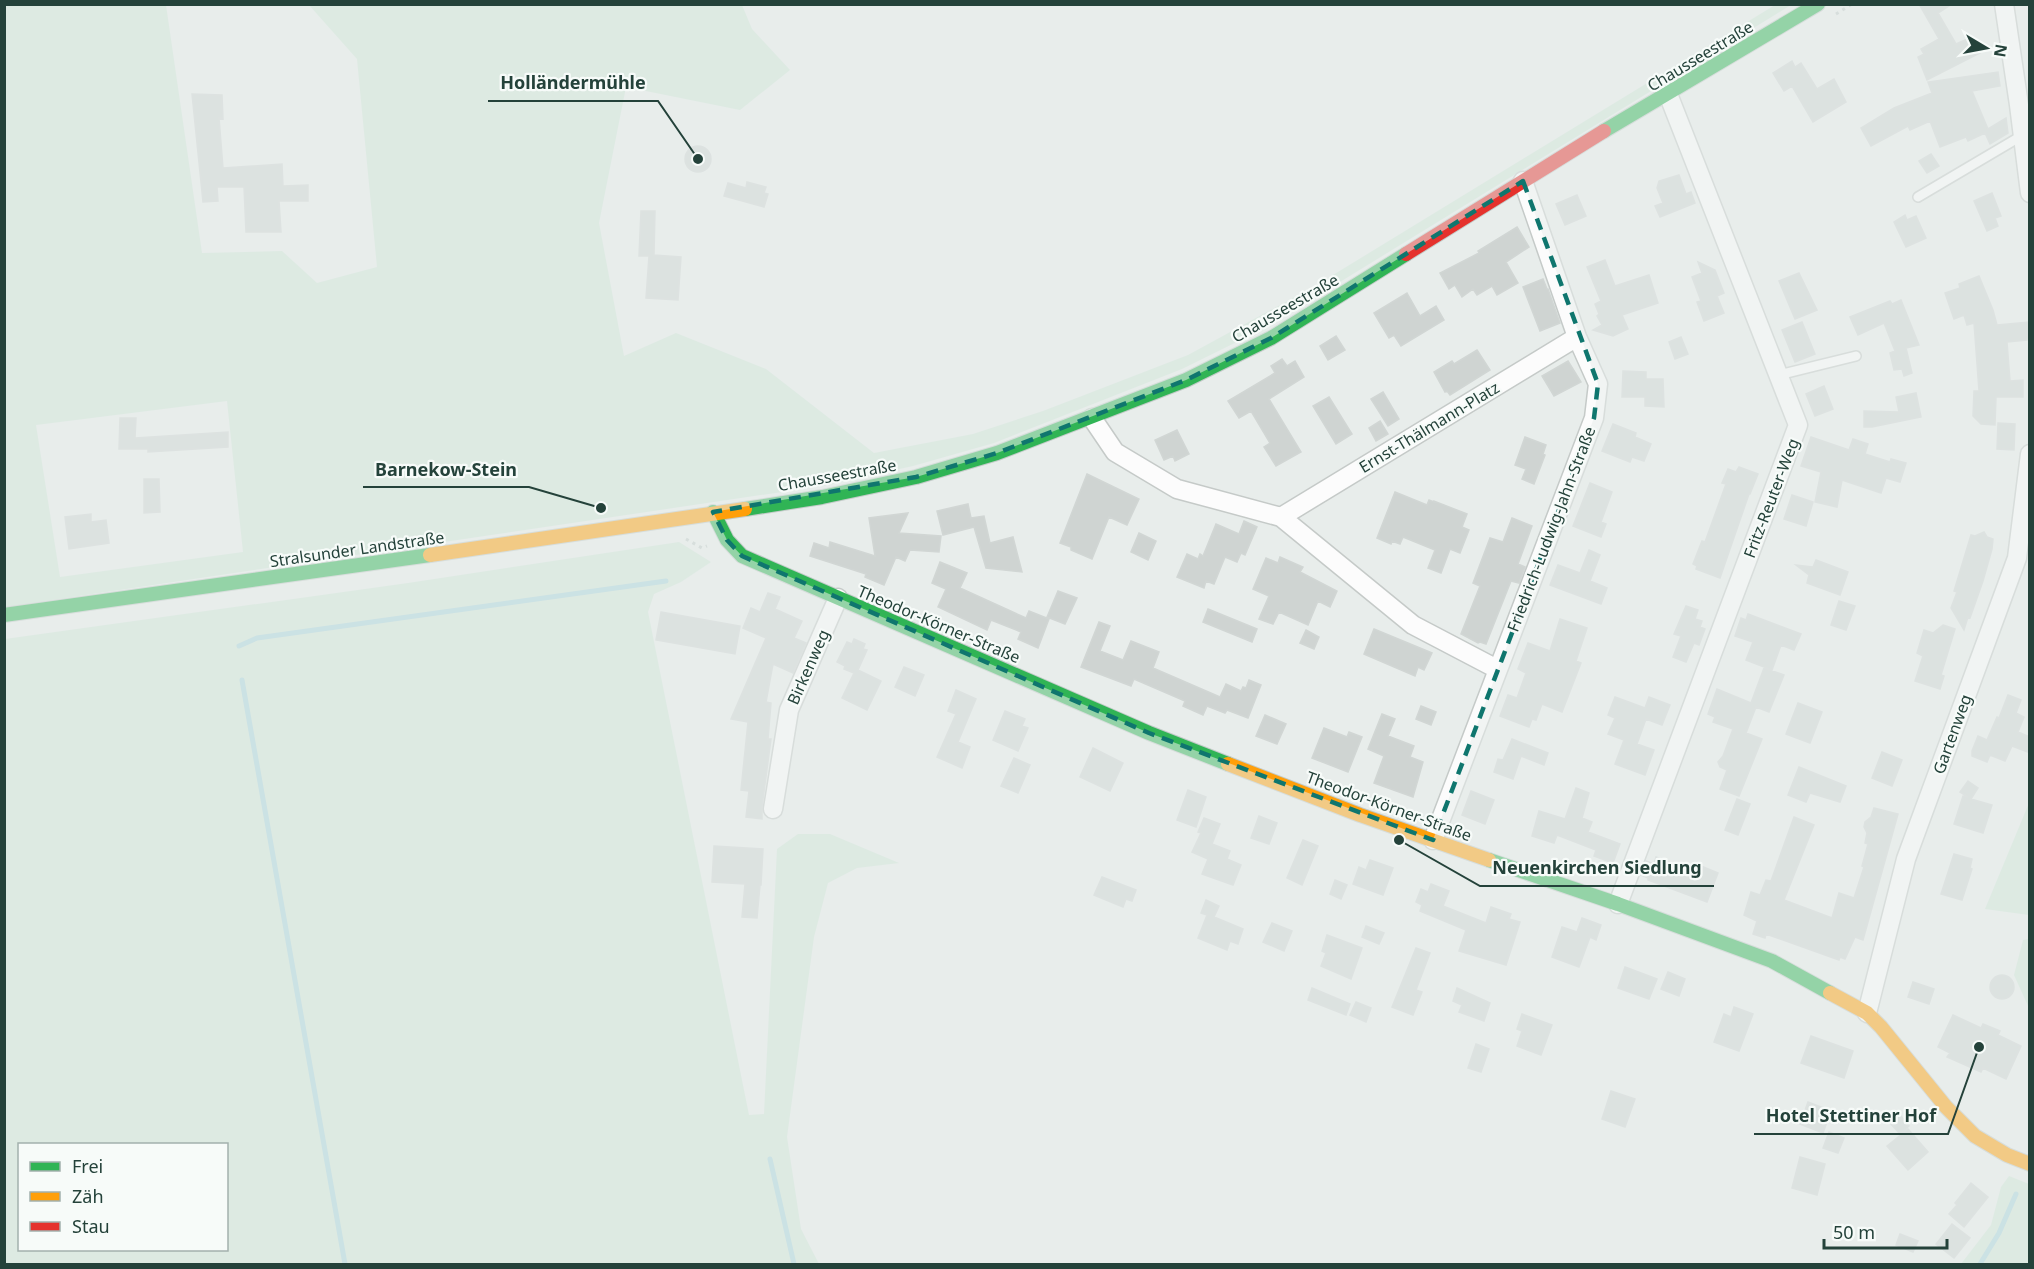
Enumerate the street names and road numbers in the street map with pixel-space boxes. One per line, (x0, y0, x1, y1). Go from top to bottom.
street label: Chausseestraße (1643, 16, 1757, 96)
street label: Chausseestraße (1228, 268, 1342, 348)
street label: Ernst-Thälmann-Platz (1355, 376, 1503, 478)
street label: Friedrich-Ludwig-Jahn-Straße (1502, 423, 1600, 635)
street label: Fritz-Reuter-Weg (1738, 435, 1804, 561)
street label: Chausseestraße (776, 454, 898, 496)
street label: Stralsunder Landstraße (268, 526, 446, 572)
street label: Theodor-Körner-Straße (854, 580, 1024, 668)
street label: Birkenweg (782, 626, 834, 708)
street label: Gartenweg (1927, 691, 1977, 777)
street label: Theodor-Körner-Straße (1303, 766, 1475, 846)

